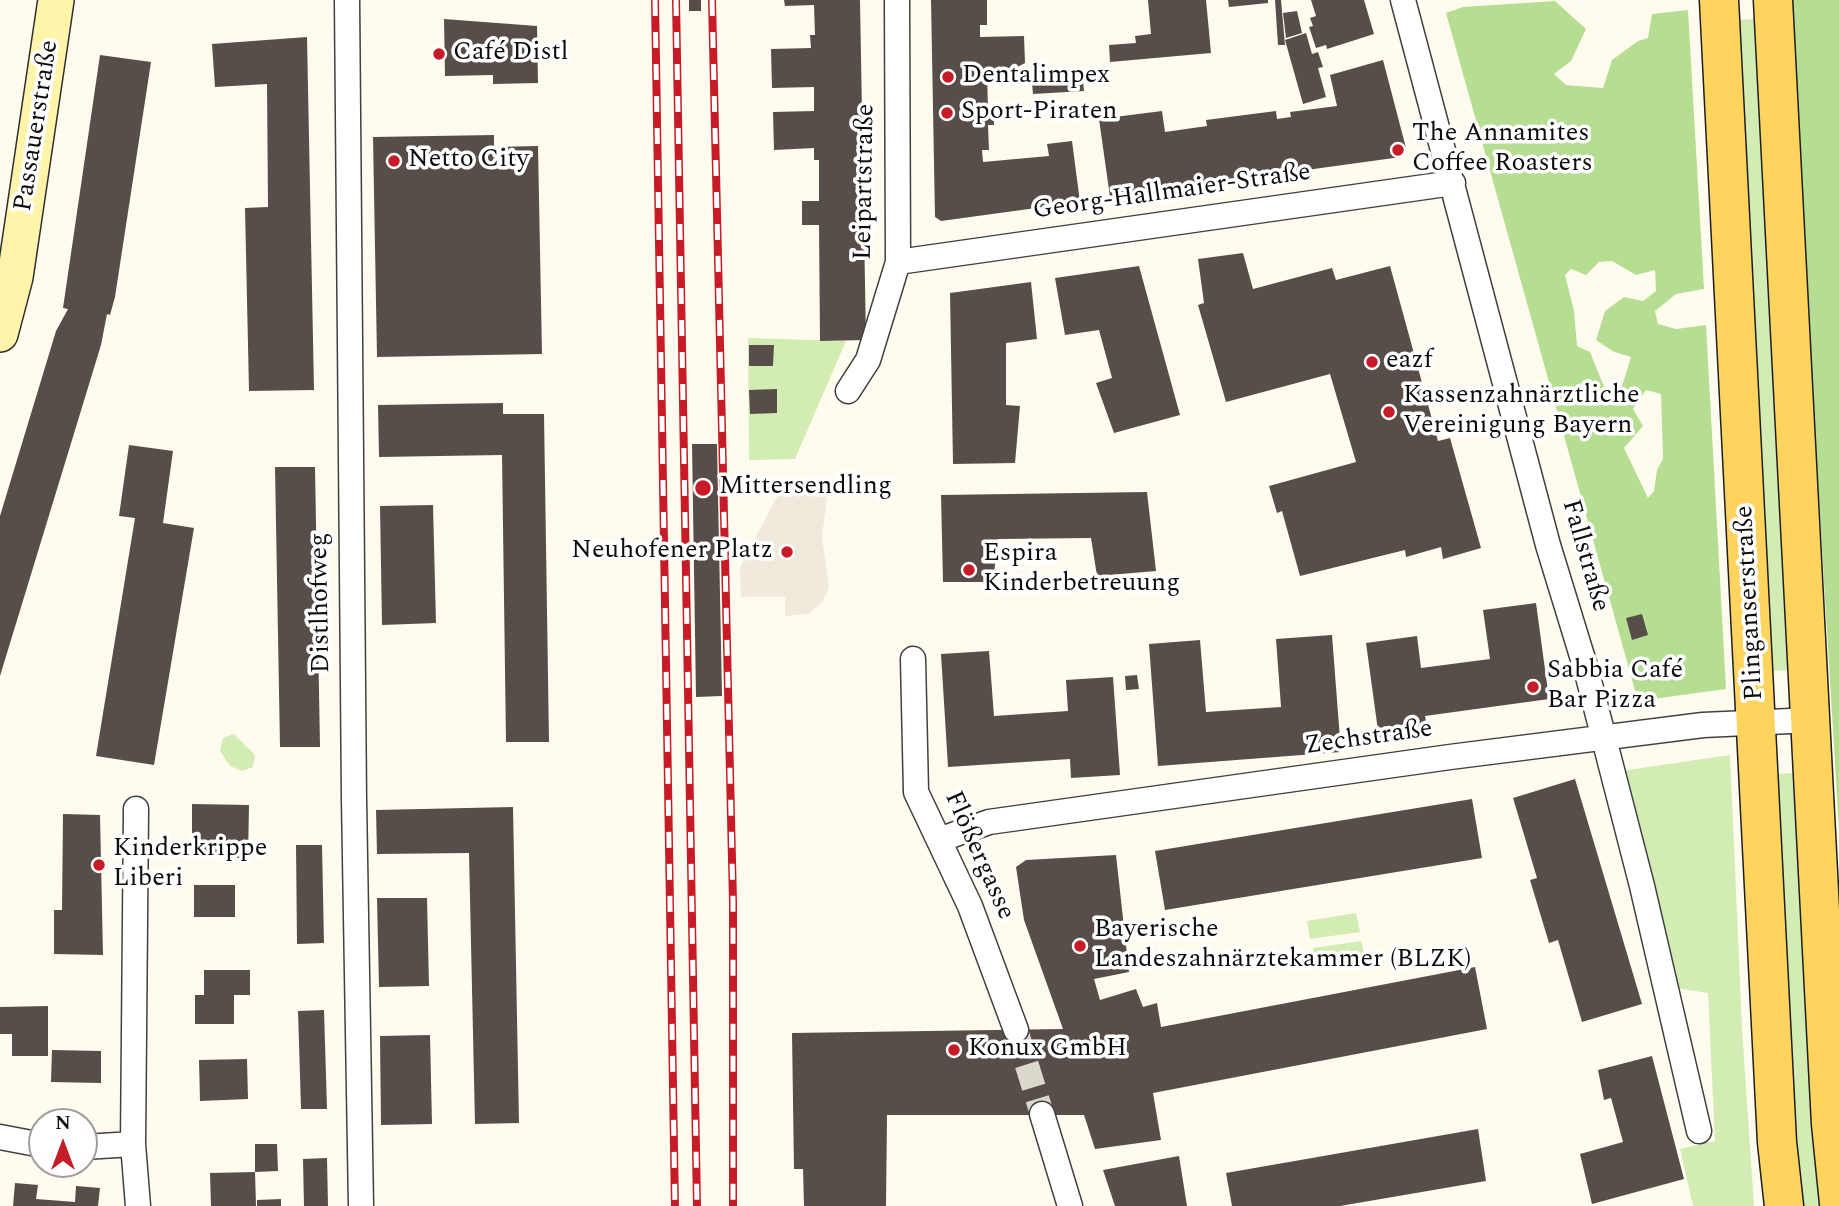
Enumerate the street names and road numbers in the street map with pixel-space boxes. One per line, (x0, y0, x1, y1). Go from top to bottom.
street label: Passauerstraße (9, 38, 67, 214)
street label: Leipartstraße (849, 104, 883, 260)
street label: Georg-Hallmaier-Straße (1031, 158, 1313, 228)
street label: Fallstraße (1553, 496, 1615, 616)
street label: Plinganserstraße (1730, 505, 1772, 701)
street label: Distlhofweg (305, 532, 339, 674)
street label: Zechstraße (1303, 715, 1435, 763)
street label: Flößergasse (936, 787, 1020, 925)

